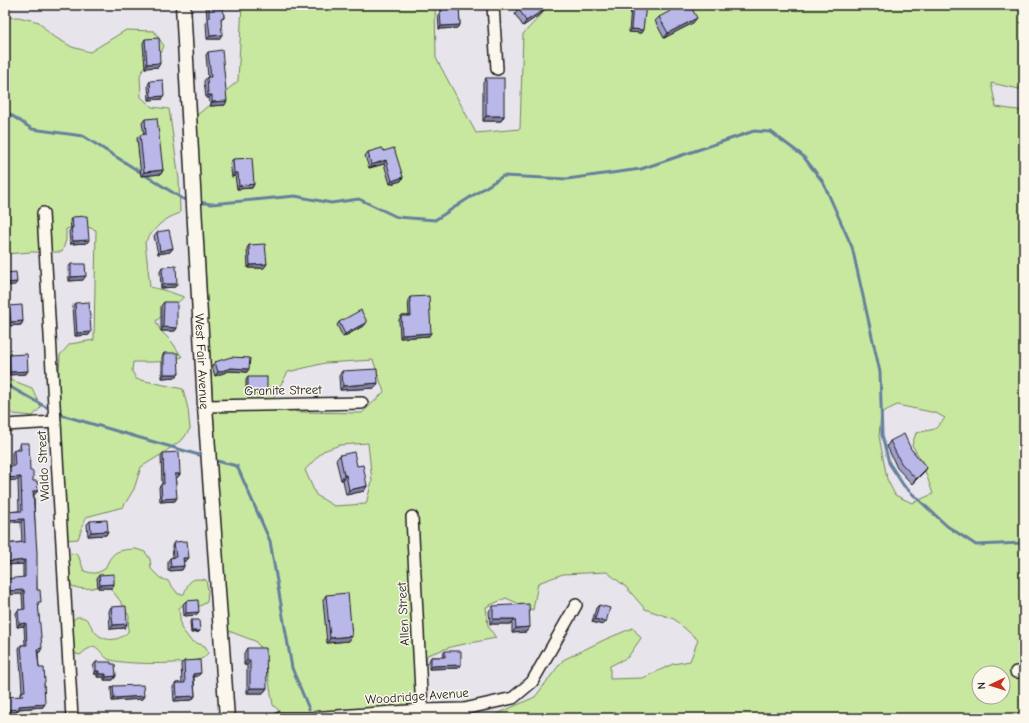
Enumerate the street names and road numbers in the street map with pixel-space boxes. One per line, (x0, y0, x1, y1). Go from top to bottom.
street label: West Fair Avenue (192, 313, 213, 410)
street label: Granite Street (244, 382, 323, 398)
street label: Waldo Street (34, 429, 52, 502)
street label: Allen Street (394, 580, 412, 646)
street label: Woodridge Avenue (365, 685, 470, 707)

